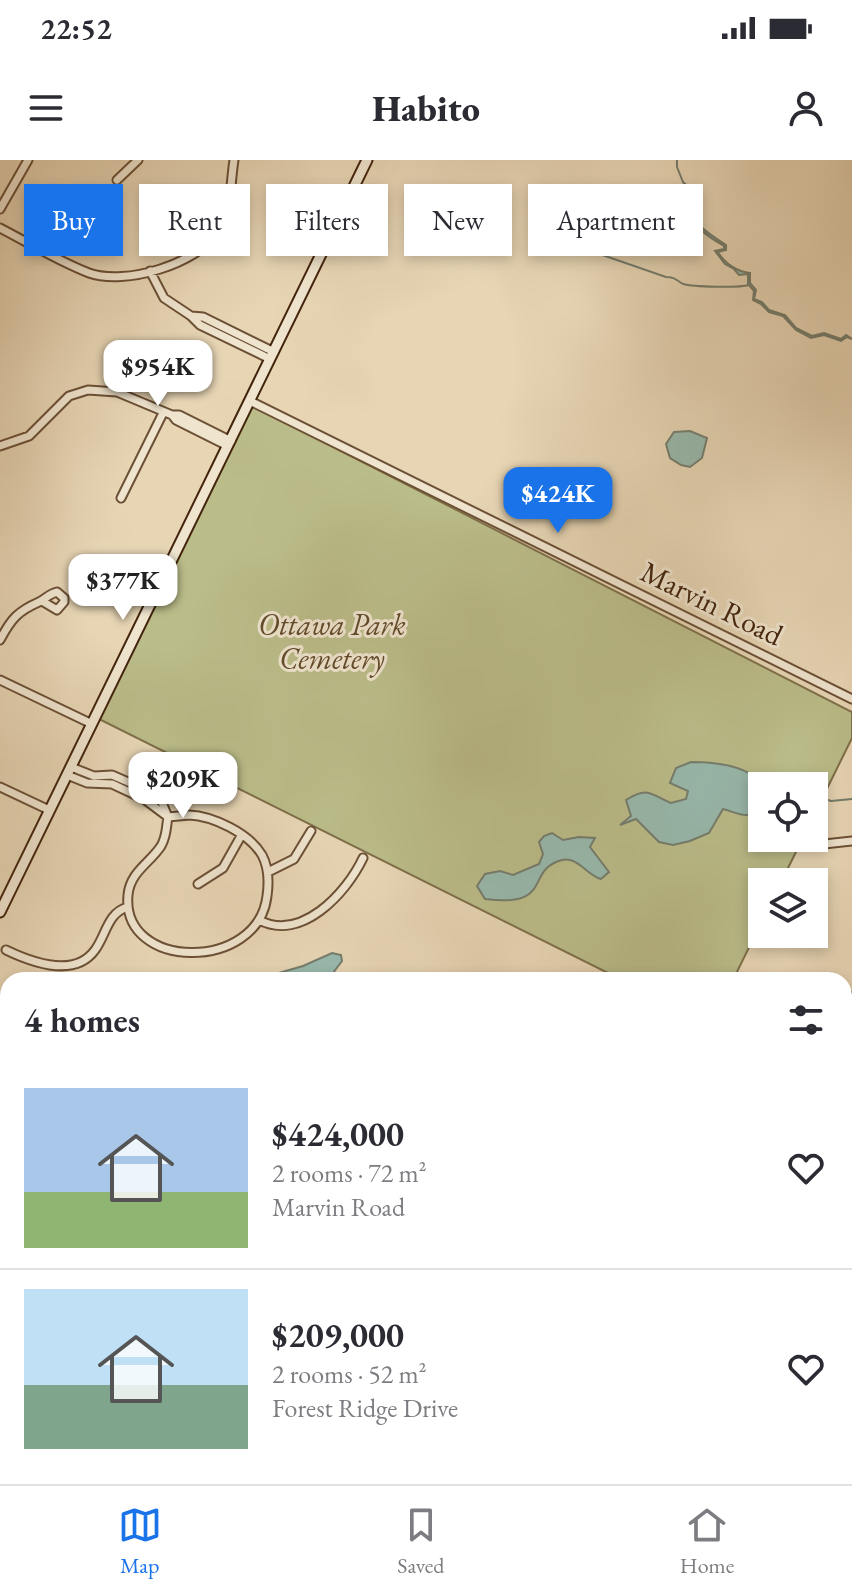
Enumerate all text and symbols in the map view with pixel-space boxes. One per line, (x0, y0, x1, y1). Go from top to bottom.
text: 22:52 (40, 9, 112, 48)
text: Habito (372, 85, 480, 132)
icon: menu (24, 86, 68, 130)
icon: person (784, 86, 828, 130)
chip: Buy (24, 184, 123, 256)
chip: Rent (139, 184, 250, 256)
chip: Filters (266, 184, 388, 256)
chip: New (404, 184, 512, 256)
chip: Apartment (528, 184, 703, 256)
pin: $954K (102, 340, 214, 408)
text: $954K (121, 349, 195, 383)
pin: $424K (502, 467, 614, 535)
text: $424K (521, 476, 595, 510)
street label: Marvin Road (634, 552, 790, 655)
pin: $377K (67, 554, 179, 622)
text: $377K (86, 563, 160, 597)
park label: Ottawa Park Cemetery (258, 605, 406, 678)
pin: $209K (127, 752, 239, 820)
text: $209K (146, 761, 220, 795)
map controls (748, 772, 828, 948)
button: locate (748, 772, 828, 852)
button: layers (748, 868, 828, 948)
text: 4 homes (24, 998, 140, 1042)
icon: filters (784, 998, 828, 1042)
text: $424,000 (272, 1112, 404, 1156)
icon: home (88, 1120, 184, 1216)
icon: heart (784, 1146, 828, 1190)
text: 2 rooms · 72 m² (272, 1156, 427, 1190)
text: Marvin Road (272, 1190, 405, 1224)
text: $209,000 (272, 1313, 404, 1357)
icon: home (88, 1321, 184, 1417)
icon: heart (784, 1347, 828, 1391)
text: 2 rooms · 52 m² (272, 1357, 427, 1391)
text: Forest Ridge Drive (272, 1391, 458, 1425)
tab: Map (118, 1503, 162, 1580)
tab: Saved (397, 1503, 444, 1580)
tab: Home (680, 1503, 734, 1580)

